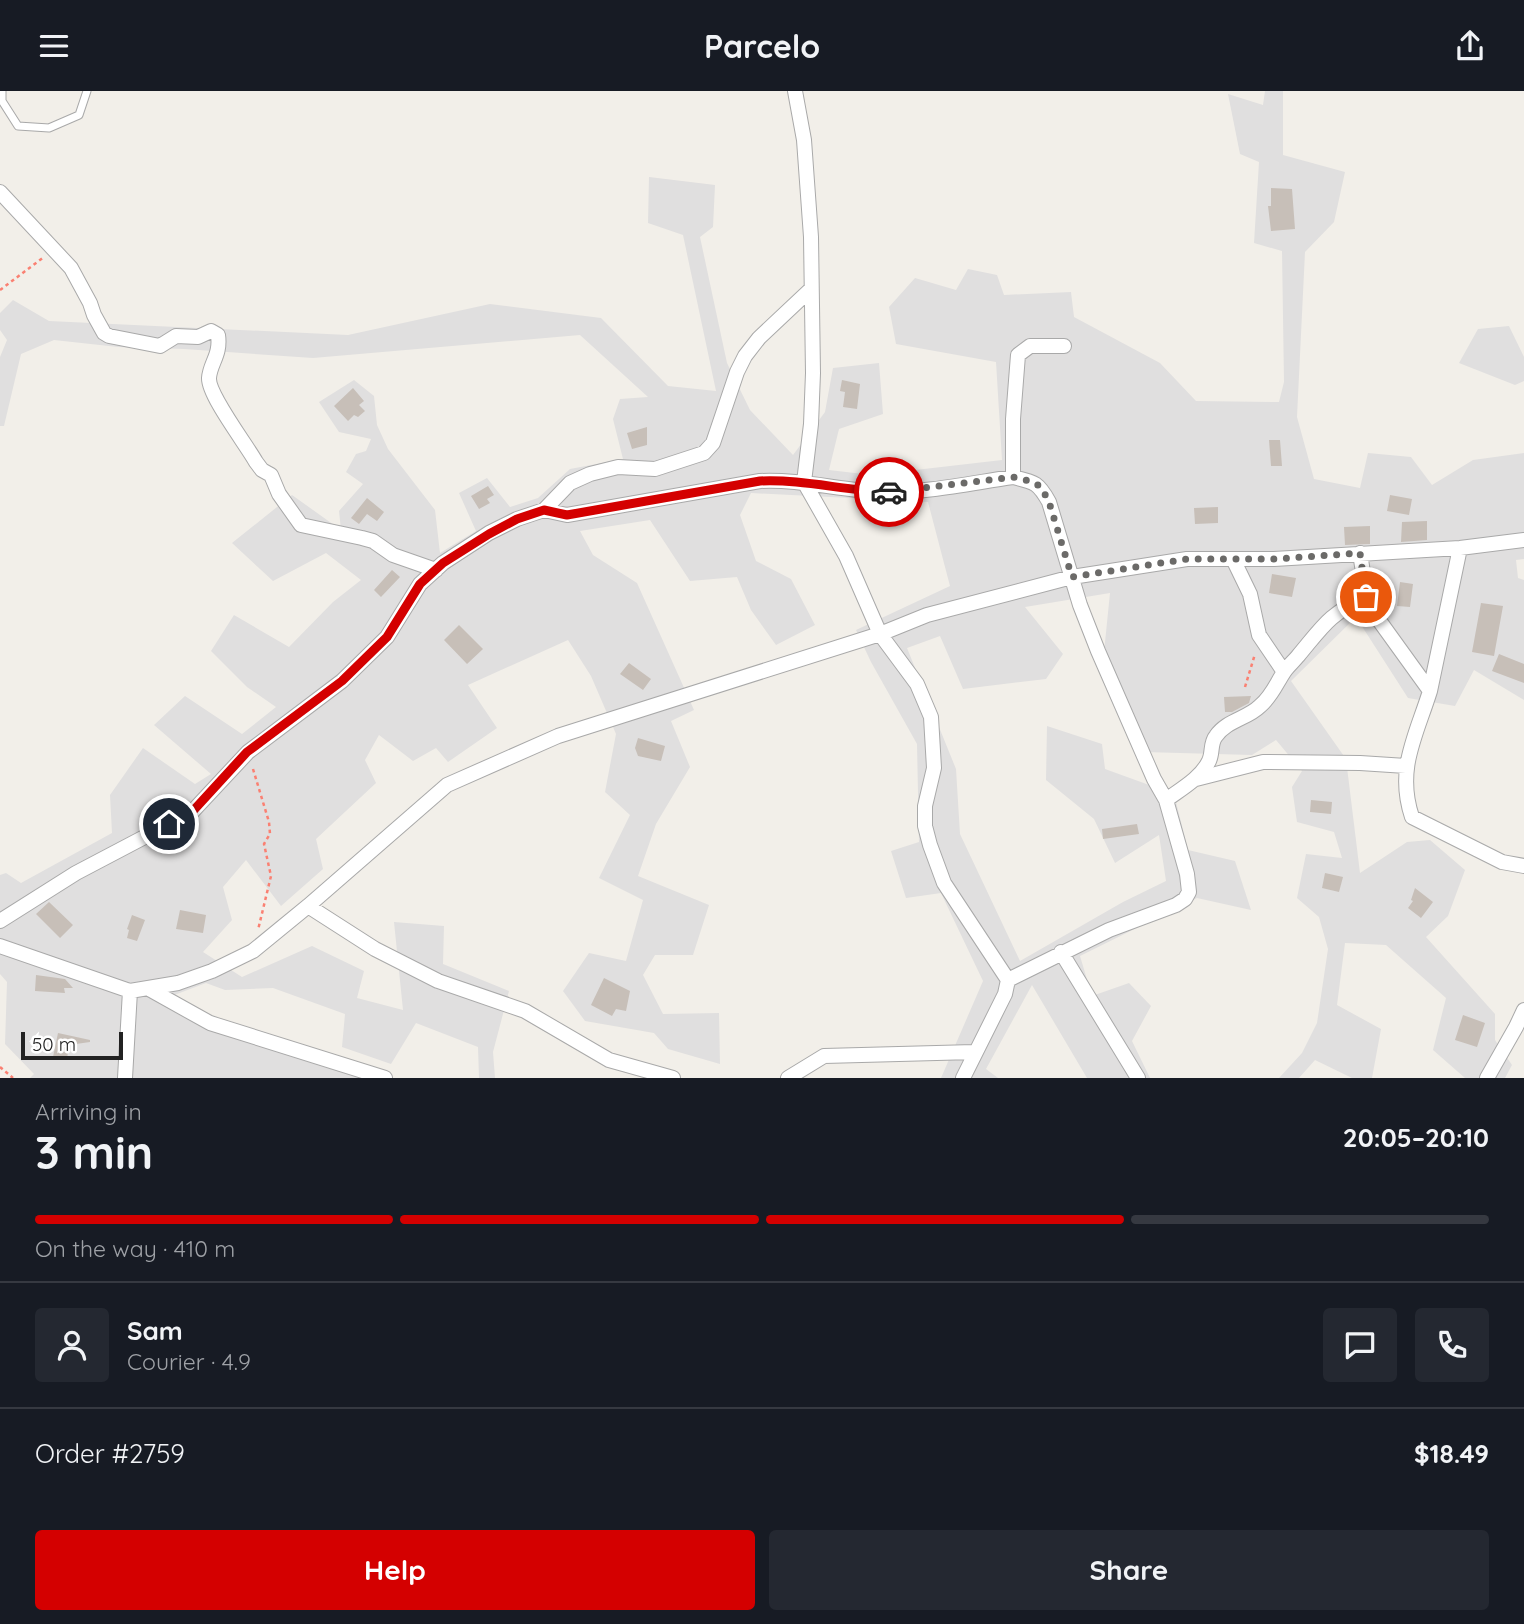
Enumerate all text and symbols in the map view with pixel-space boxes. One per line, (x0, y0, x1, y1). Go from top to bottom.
text: Parcelo (704, 26, 820, 66)
icon: menu (35, 27, 73, 65)
icon: share (1451, 27, 1489, 65)
courier (854, 457, 924, 527)
icon: car (870, 473, 908, 511)
pin (1336, 567, 1396, 627)
icon: bag (1347, 578, 1385, 616)
pin (139, 794, 199, 854)
icon: home (150, 805, 188, 843)
scale bar (21, 1029, 122, 1061)
text: 50 m (32, 1032, 76, 1056)
text: Arriving in (35, 1097, 142, 1126)
text: 20:05–20:10 (1343, 1121, 1489, 1154)
text: 3 min (35, 1123, 153, 1181)
text: On the way · 410 m (35, 1234, 235, 1263)
button: person (35, 1308, 109, 1382)
button: chat (1323, 1308, 1397, 1382)
button: phone (1415, 1308, 1489, 1382)
text: Sam (127, 1314, 183, 1347)
text: Courier · 4.9 (127, 1347, 251, 1376)
text: Order #2759 (35, 1437, 185, 1470)
text: $18.49 (1414, 1437, 1489, 1470)
button: Help (35, 1530, 755, 1610)
button: Share (769, 1530, 1489, 1610)

